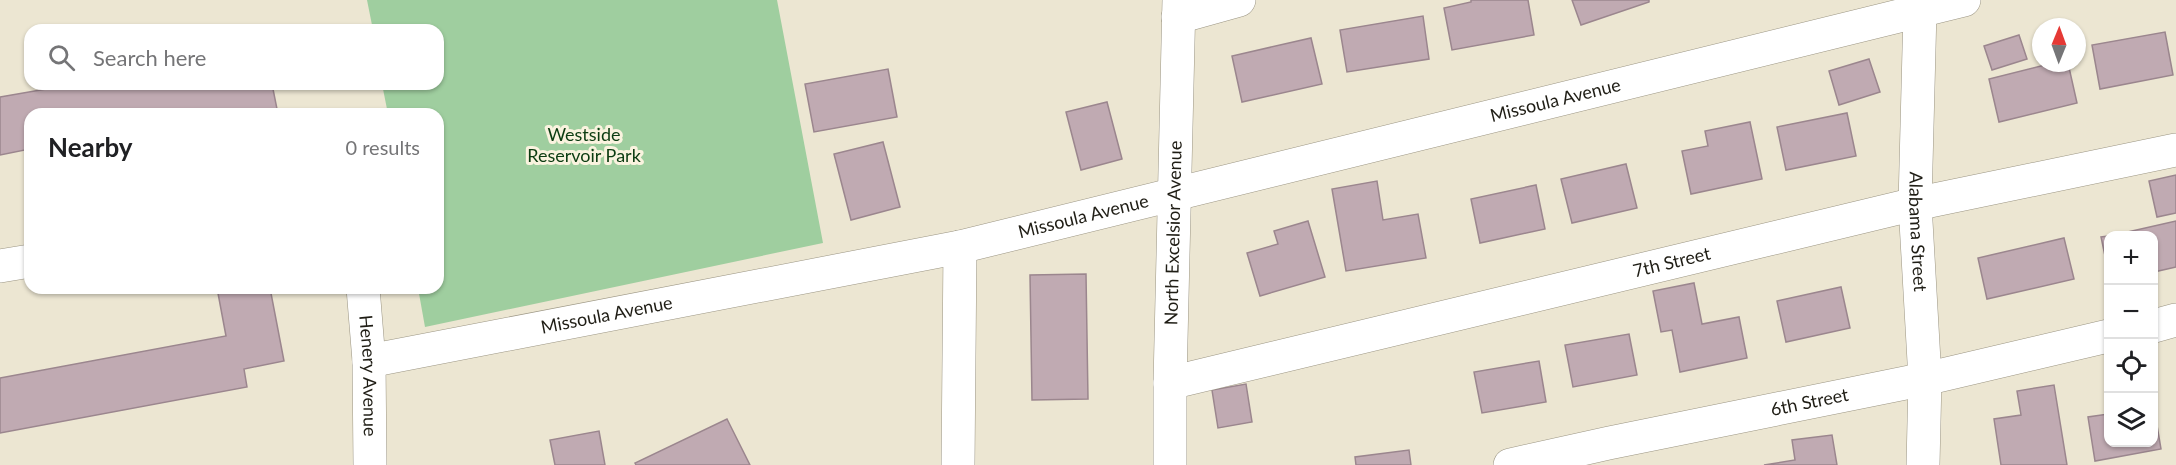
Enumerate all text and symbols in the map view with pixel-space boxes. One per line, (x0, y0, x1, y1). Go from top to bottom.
north arrow (2032, 18, 2086, 72)
search box (24, 24, 444, 90)
icon: search (45, 41, 78, 74)
text: Search here (93, 44, 206, 71)
street label: Missoula Avenue (1488, 73, 1623, 126)
park label: Westside Reservoir Park (527, 123, 642, 166)
text: Nearby (48, 131, 133, 163)
text: 0 results (345, 135, 420, 159)
street label: North Excelsior Avenue (1159, 140, 1186, 326)
street label: Alabama Street (1905, 171, 1932, 293)
street label: Missoula Avenue (1016, 189, 1151, 242)
map controls (2104, 231, 2158, 447)
button: + (2104, 231, 2158, 285)
street label: 7th Street (1631, 241, 1713, 281)
button: − (2104, 285, 2158, 339)
street label: Missoula Avenue (539, 291, 674, 338)
street label: Henery Avenue (355, 314, 382, 437)
button: locate (2104, 339, 2158, 393)
street label: 6th Street (1768, 383, 1851, 420)
button: layers (2104, 393, 2158, 447)

